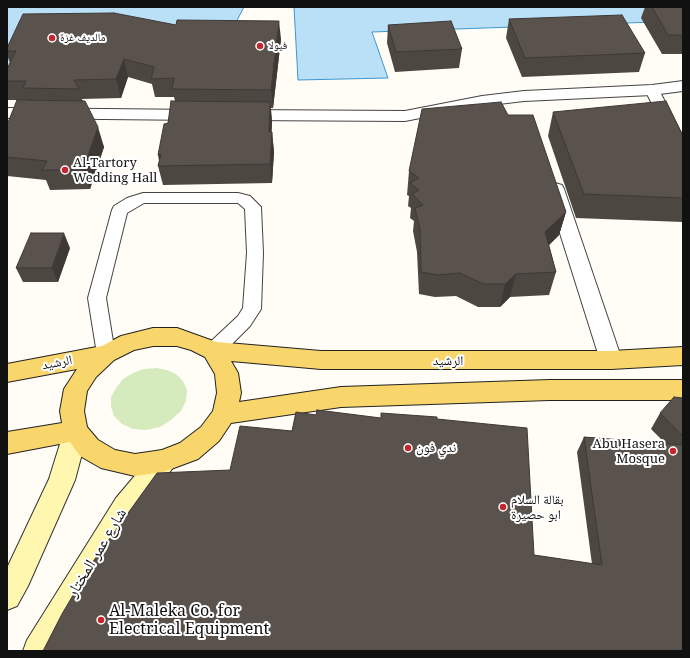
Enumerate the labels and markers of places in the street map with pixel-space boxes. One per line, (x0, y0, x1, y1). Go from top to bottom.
place label: مالديف غزة (60, 31, 105, 45)
marker: مالديف غزة (47, 33, 57, 43)
place label: فيولا (268, 39, 287, 53)
marker: فيولا (255, 41, 265, 51)
place label: Al-Tartory Wedding Hall (73, 155, 157, 186)
marker: Al-Tartory Wedding Hall (60, 165, 70, 175)
place label: Abu Hasera Mosque (593, 436, 665, 467)
place label: ندي فون (416, 440, 456, 456)
marker: ندي فون (403, 443, 413, 453)
marker: Abu Hasera Mosque (668, 446, 678, 456)
place label: بقالة السلام ابو حصيرة (511, 492, 564, 523)
marker: بقالة السلام ابو حصيرة (498, 502, 508, 512)
place label: Al-Maleka Co. for Electrical Equipment (109, 601, 269, 639)
marker: Al-Maleka Co. for Electrical Equipment (96, 615, 106, 625)

